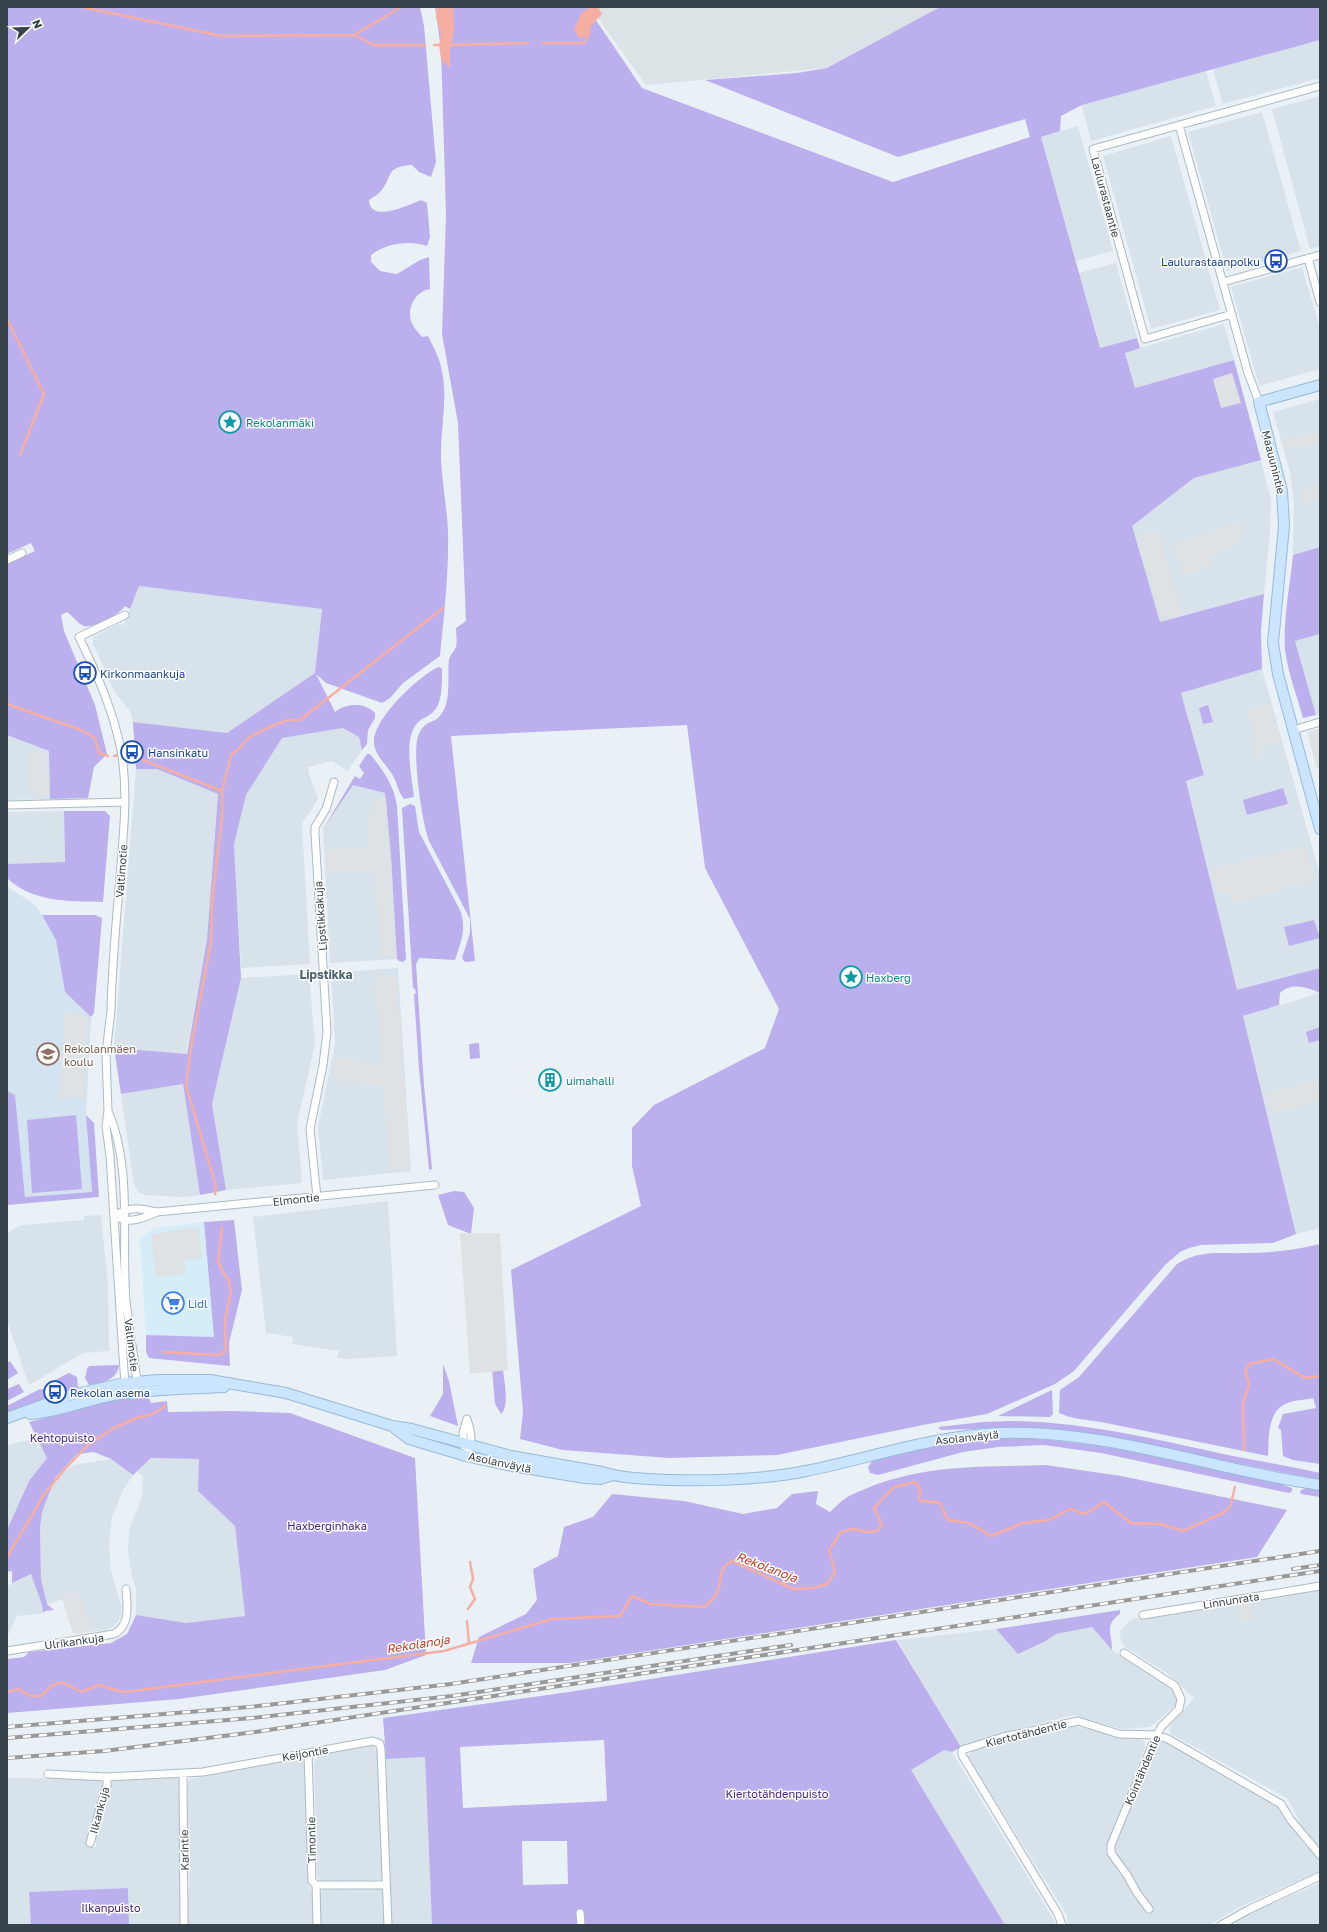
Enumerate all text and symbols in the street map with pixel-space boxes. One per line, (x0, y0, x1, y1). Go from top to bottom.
north arrow (8, 8, 48, 48)
text: N (30, 18, 45, 30)
street label: Laulurastaantie (1089, 155, 1123, 239)
bus stop icon: Laulurastaanpolku (1263, 248, 1289, 274)
place label: Laulurastaanpolku (1161, 255, 1260, 268)
place icon: Rekolanmäki (217, 409, 243, 435)
place label: Rekolanmäki (246, 416, 314, 429)
street label: Maauunintie (1260, 429, 1288, 495)
bus stop icon: Kirkonmaankuja (72, 660, 98, 686)
place label: Kirkonmaankuja (100, 667, 185, 680)
bus stop icon: Hansinkatu (119, 739, 145, 765)
place label: Hansinkatu (148, 746, 208, 759)
street label: Valtimotie (113, 844, 129, 898)
street label: Lipstikkakuja (311, 881, 329, 951)
place icon: Haxberg (838, 964, 864, 990)
district label: Lipstikka (299, 967, 353, 982)
place label: Haxberg (866, 971, 911, 984)
school or university icon: Rekolanmäen koulu (35, 1041, 61, 1067)
place label: Rekolanmäen koulu (64, 1042, 136, 1068)
building icon: uimahalli (537, 1067, 563, 1093)
place label: uimahalli (566, 1074, 615, 1087)
street label: Elmontie (272, 1190, 320, 1208)
supermarket icon: Lidl (160, 1290, 186, 1316)
place label: Lidl (188, 1297, 208, 1310)
street label: Valtimotie (122, 1318, 142, 1372)
bus stop icon: Rekolan asema (42, 1379, 68, 1405)
place label: Rekolan asema (70, 1386, 150, 1399)
street label: Asolanväylä (935, 1427, 999, 1447)
park label: Kehtopuisto (30, 1431, 95, 1444)
street label: Asolanväylä (467, 1449, 533, 1475)
park label: Haxberginhaka (287, 1519, 367, 1532)
water label: Rekolanoja (734, 1549, 801, 1586)
street label: Linnunrata (1202, 1589, 1260, 1611)
street label: Ulrikankuja (43, 1630, 105, 1652)
water label: Rekolanoja (385, 1631, 452, 1656)
street label: Kiertotähdentie (984, 1717, 1068, 1749)
street label: Kointähdentie (1121, 1733, 1163, 1807)
street label: Keijontie (281, 1743, 329, 1763)
street label: Ilkankuja (86, 1785, 112, 1835)
park label: Kiertotähdenpuisto (726, 1787, 829, 1800)
street label: Timontie (304, 1817, 318, 1863)
street label: Karintie (177, 1829, 191, 1871)
park label: Ilkanpuisto (81, 1901, 141, 1914)

